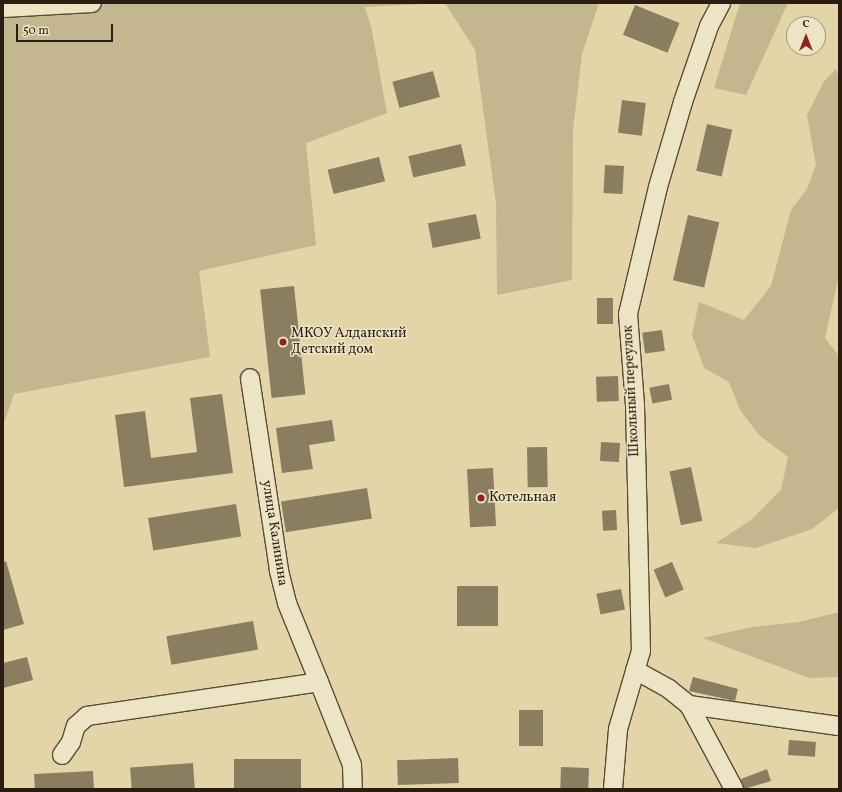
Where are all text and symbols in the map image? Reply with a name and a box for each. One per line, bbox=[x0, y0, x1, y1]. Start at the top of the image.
scale bar bbox=[18, 16, 115, 42]
north arrow bbox=[786, 16, 826, 56]
text: С bbox=[802, 17, 810, 32]
text: 50 m bbox=[23, 23, 49, 39]
street label: Школьный переулок bbox=[620, 325, 644, 457]
place label: МКОУ Алданский Детский дом bbox=[291, 326, 407, 358]
marker: МКОУ Алданский Детский дом bbox=[278, 337, 288, 347]
street label: улица Калинина bbox=[257, 479, 291, 587]
place label: Котельная bbox=[489, 490, 556, 506]
marker: Котельная bbox=[476, 493, 486, 503]

